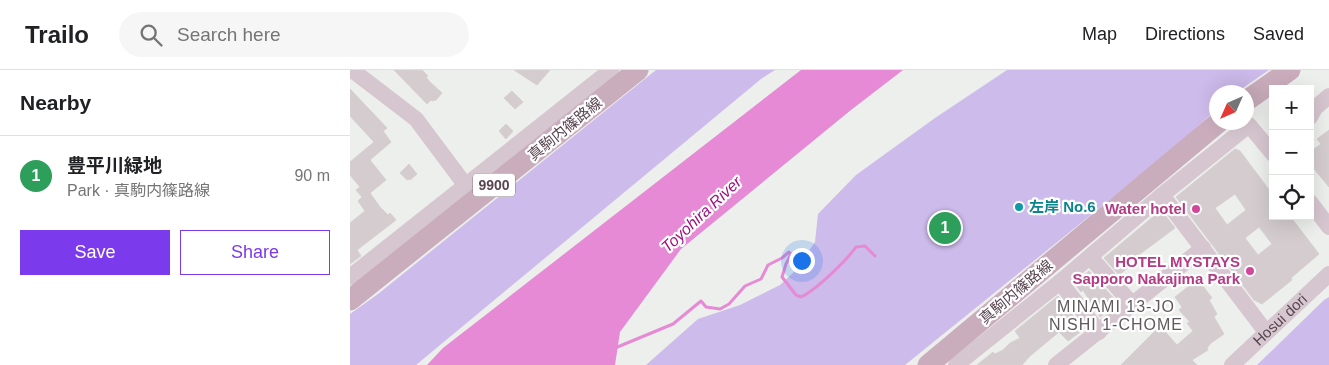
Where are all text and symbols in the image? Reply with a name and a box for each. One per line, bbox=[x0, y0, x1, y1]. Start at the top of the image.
search box bbox=[119, 12, 469, 57]
text: Trailo bbox=[25, 21, 89, 48]
icon: search bbox=[137, 21, 165, 49]
text: Search here bbox=[177, 24, 281, 45]
text: Map bbox=[1082, 24, 1117, 44]
text: Directions bbox=[1145, 24, 1225, 44]
text: Saved bbox=[1253, 24, 1304, 44]
north arrow bbox=[1209, 85, 1254, 130]
map controls bbox=[1269, 85, 1314, 220]
button: + bbox=[1269, 85, 1314, 130]
text: Nearby bbox=[20, 91, 91, 114]
street label: 真駒内篠路線 bbox=[524, 94, 605, 164]
button: − bbox=[1269, 130, 1314, 175]
text: 豊平川緑地 bbox=[67, 155, 162, 176]
text: 1 bbox=[32, 167, 40, 184]
text: 90 m bbox=[294, 167, 330, 184]
water label: Toyohira River bbox=[658, 173, 745, 256]
road number: 9900 bbox=[473, 174, 515, 196]
button: locate bbox=[1269, 175, 1314, 220]
text: Park · 真駒内篠路線 bbox=[67, 182, 210, 199]
place label: 左岸 No.6 bbox=[1029, 198, 1096, 215]
place label: Water hotel bbox=[1105, 200, 1186, 217]
marker: 左岸 No.6 bbox=[1013, 201, 1025, 213]
marker: Water hotel bbox=[1190, 203, 1202, 215]
pin: 1 bbox=[929, 209, 961, 247]
button: Save bbox=[20, 230, 170, 275]
button: Share bbox=[180, 230, 330, 275]
your location bbox=[789, 248, 815, 274]
place label: HOTEL MYSTAYS Sapporo Nakajima Park bbox=[1072, 253, 1241, 287]
street label: 真駒内篠路線 bbox=[976, 256, 1056, 327]
marker: HOTEL MYSTAYS Sapporo Nakajima Park bbox=[1244, 265, 1256, 277]
street label: Hosui dori bbox=[1249, 290, 1310, 349]
district label: MINAMI 13-JO NISHI 1-CHOME bbox=[1049, 298, 1183, 333]

